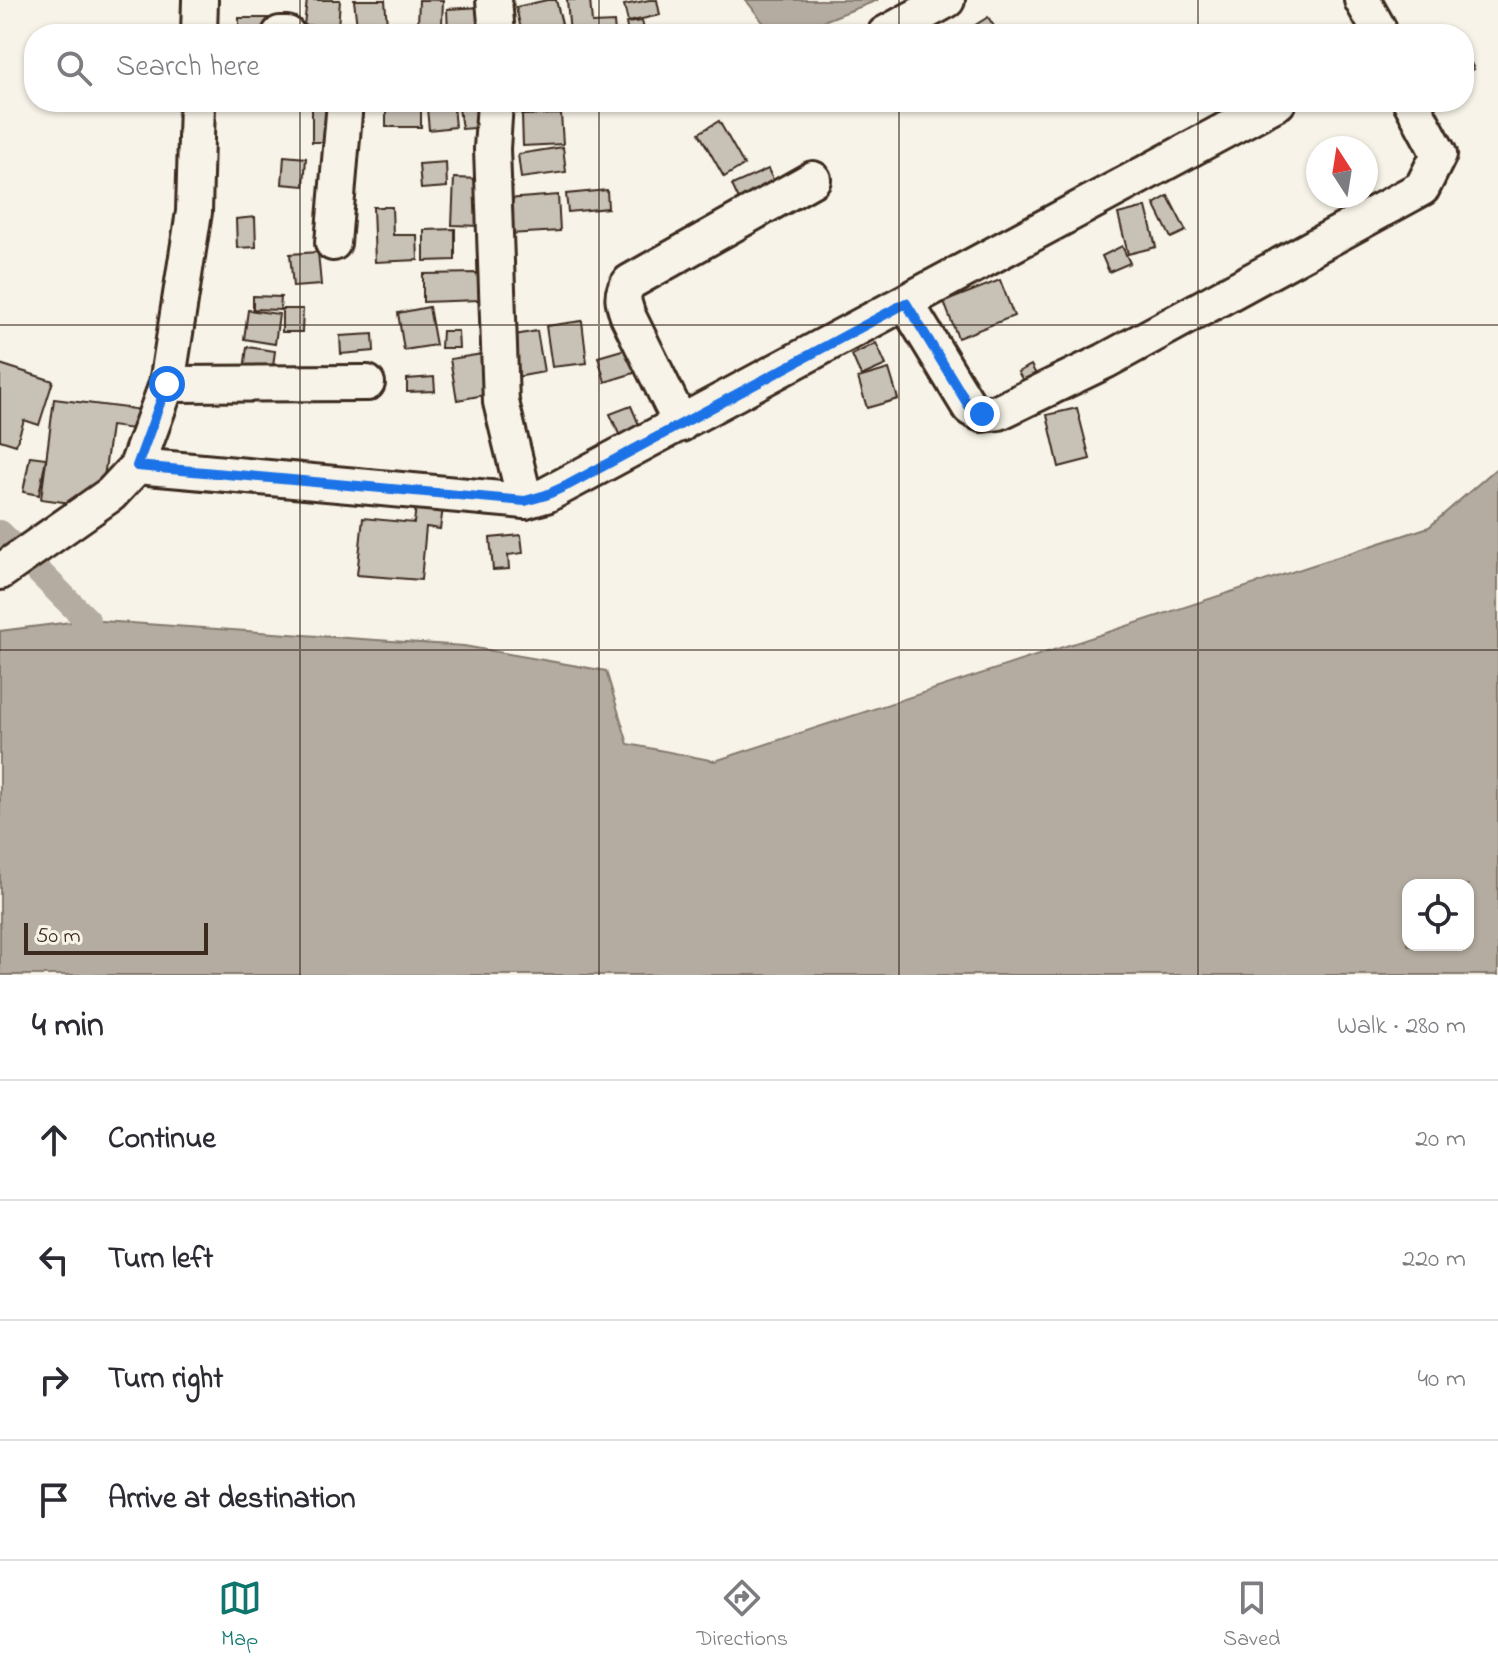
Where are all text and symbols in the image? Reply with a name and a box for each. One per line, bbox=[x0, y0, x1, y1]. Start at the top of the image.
search box bbox=[24, 24, 1474, 112]
icon: search bbox=[52, 46, 96, 90]
text: Search here bbox=[116, 46, 260, 90]
north arrow bbox=[1306, 136, 1378, 208]
route start bbox=[149, 366, 185, 402]
route end bbox=[964, 396, 1000, 432]
map controls bbox=[1402, 879, 1474, 951]
button: locate bbox=[1402, 879, 1474, 951]
scale bar bbox=[24, 919, 208, 955]
text: 50 m bbox=[36, 921, 81, 953]
text: 4 min bbox=[32, 1002, 104, 1052]
text: Walk · 280 m bbox=[1337, 1008, 1466, 1046]
icon: ahead bbox=[32, 1118, 76, 1162]
text: Continue bbox=[108, 1118, 216, 1162]
text: 20 m bbox=[1415, 1121, 1466, 1159]
icon: left bbox=[32, 1238, 76, 1282]
text: Turn left bbox=[108, 1238, 213, 1282]
text: 220 m bbox=[1402, 1241, 1466, 1279]
icon: right bbox=[32, 1358, 76, 1402]
text: Turn right bbox=[108, 1358, 223, 1402]
text: 40 m bbox=[1417, 1361, 1466, 1399]
icon: arrive bbox=[32, 1478, 76, 1522]
text: Arrive at destination bbox=[108, 1478, 356, 1522]
tab: Map bbox=[218, 1576, 262, 1656]
tab: Directions bbox=[697, 1576, 788, 1656]
tab: Saved bbox=[1223, 1576, 1280, 1656]

